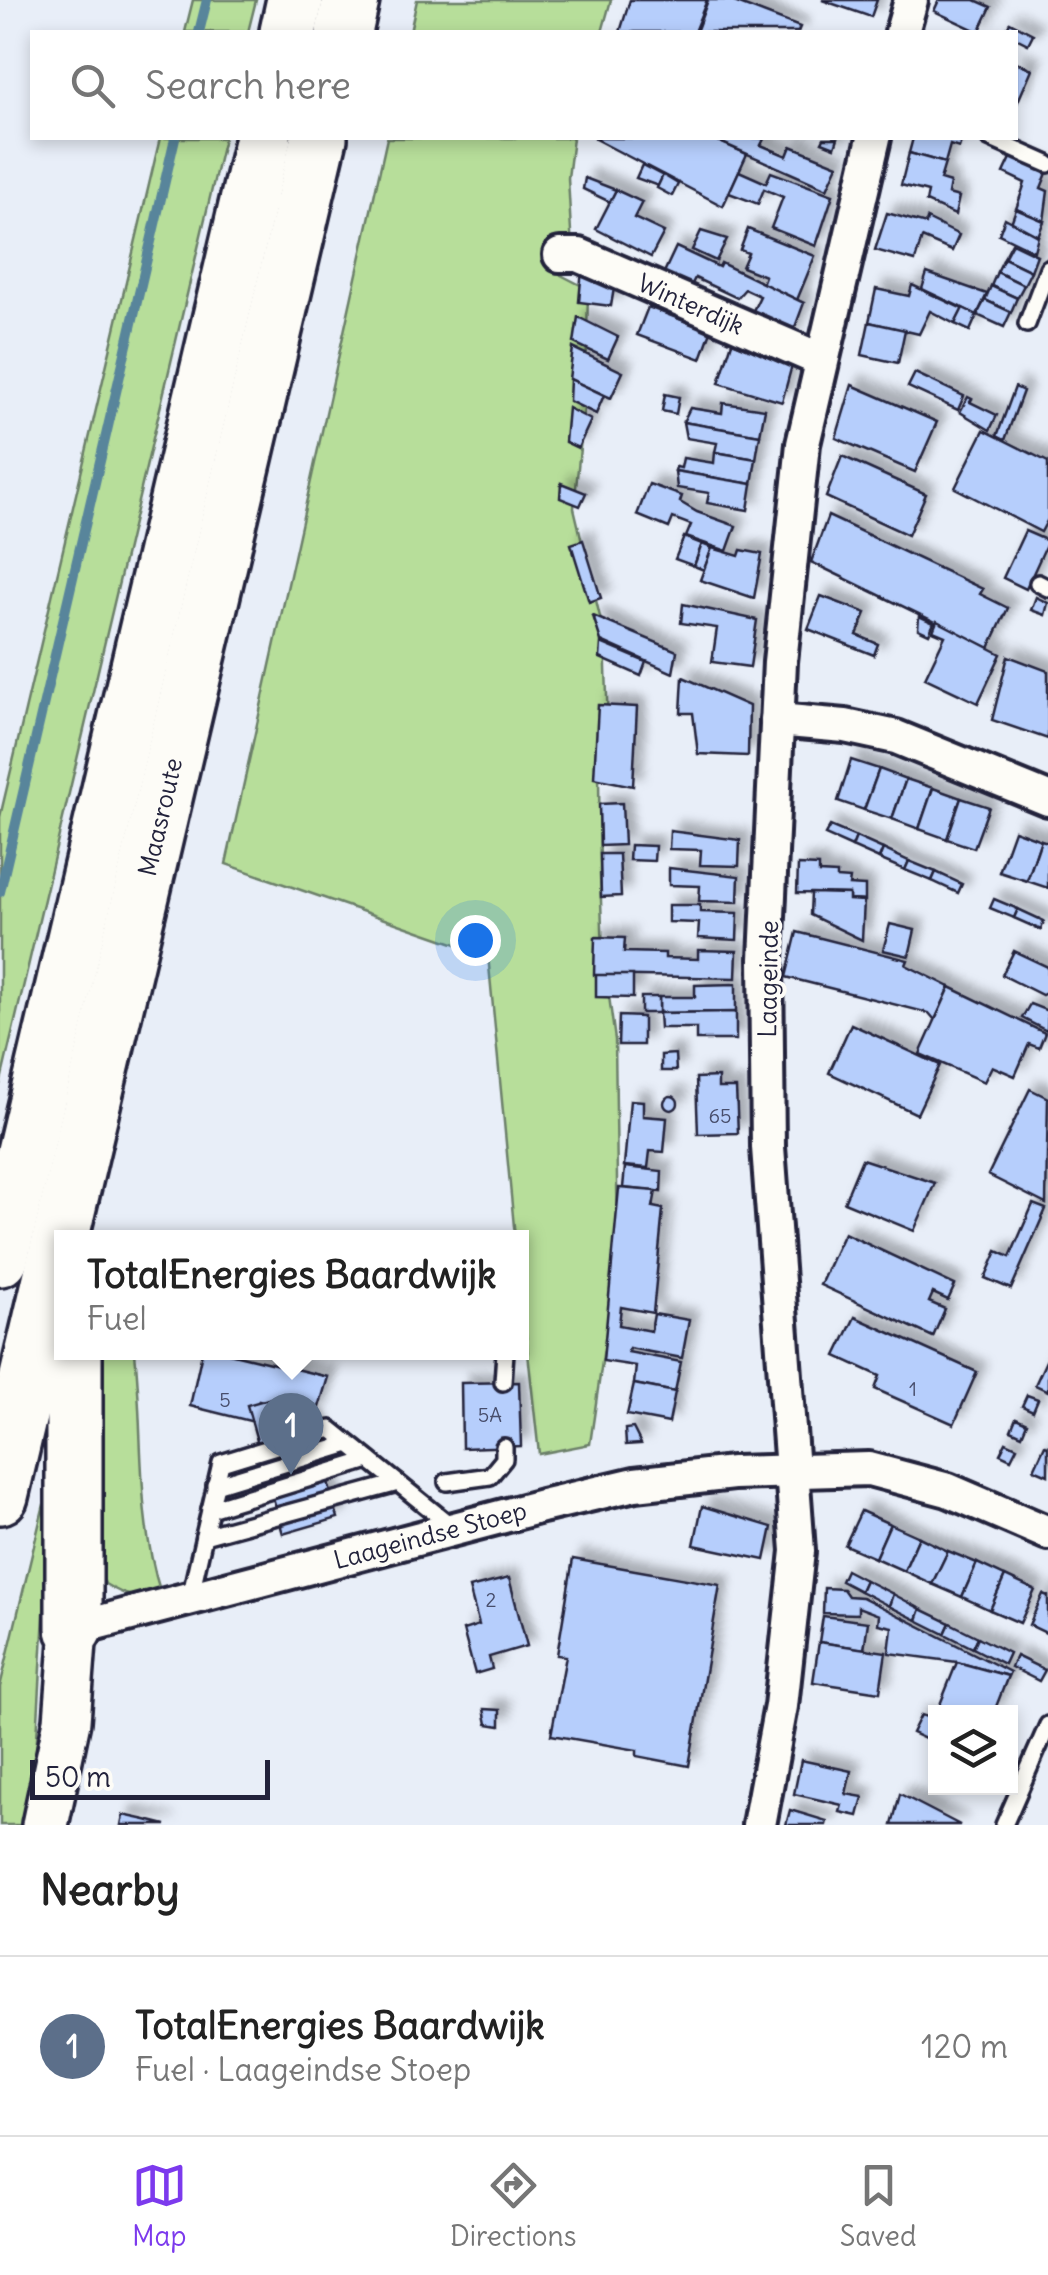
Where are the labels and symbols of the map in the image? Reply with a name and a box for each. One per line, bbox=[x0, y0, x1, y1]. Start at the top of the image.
street label: Winterdijk bbox=[633, 266, 749, 342]
street label: Maasroute bbox=[131, 755, 189, 879]
your location bbox=[450, 915, 501, 966]
street label: Laageinde bbox=[751, 920, 785, 1038]
house number: 65 bbox=[708, 1103, 732, 1128]
house number: 1 bbox=[909, 1376, 917, 1401]
house number: 5 bbox=[219, 1387, 231, 1412]
pin: 1 bbox=[258, 1392, 324, 1475]
house number: 5A bbox=[478, 1402, 502, 1427]
street label: Laageindse Stoep bbox=[330, 1494, 530, 1576]
house number: 2 bbox=[486, 1587, 497, 1612]
scale bar bbox=[30, 1755, 270, 1800]

